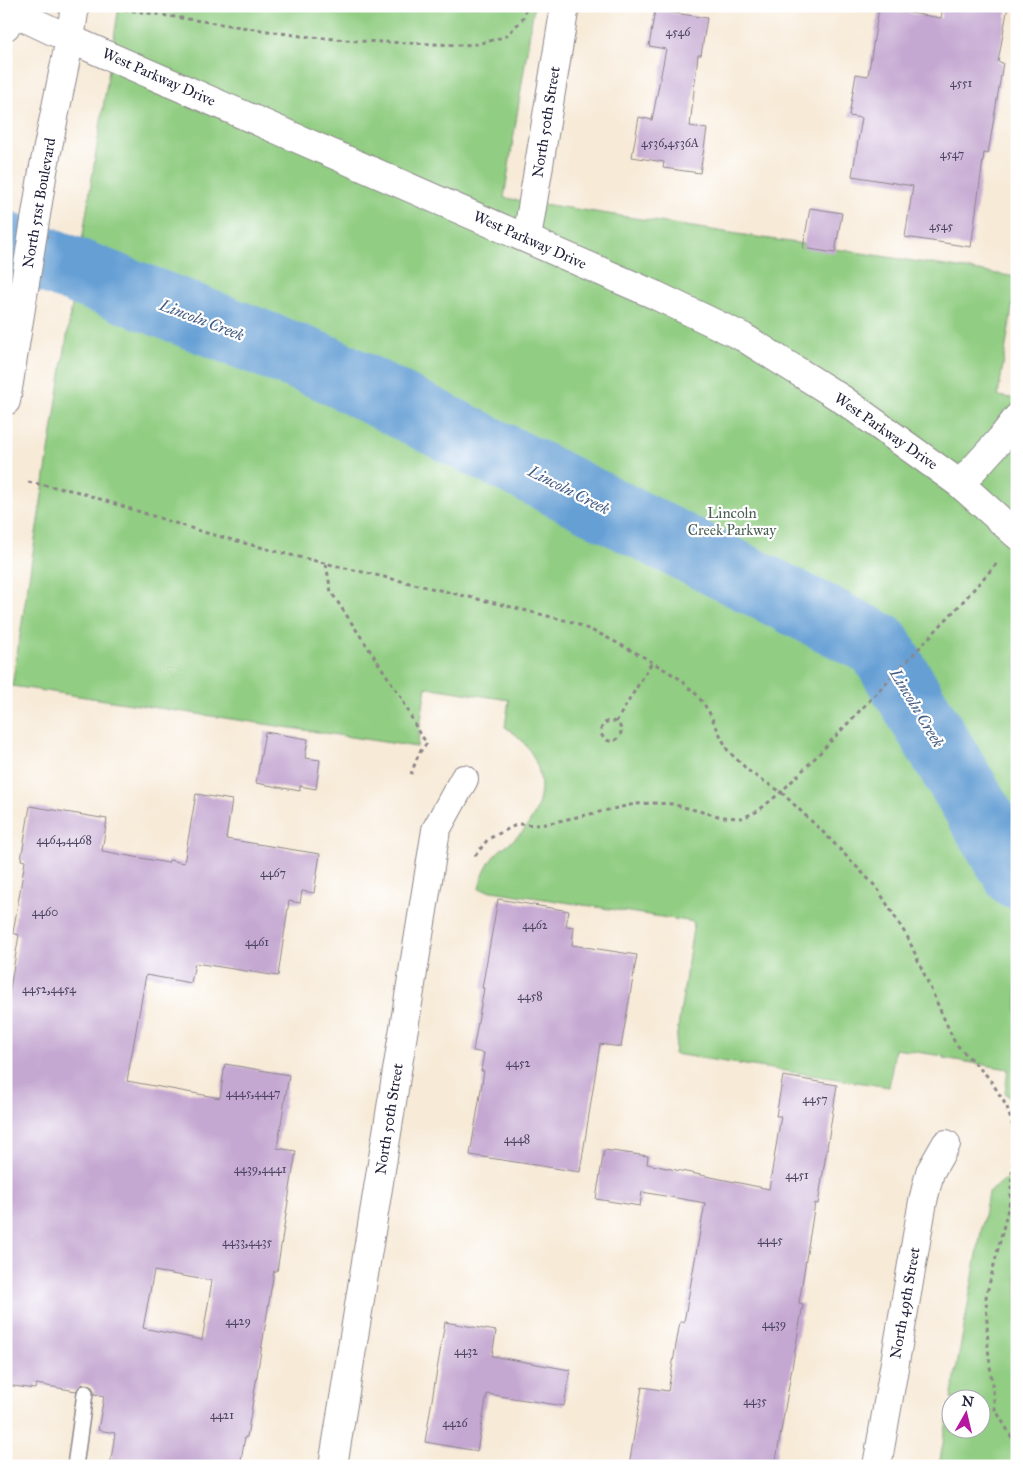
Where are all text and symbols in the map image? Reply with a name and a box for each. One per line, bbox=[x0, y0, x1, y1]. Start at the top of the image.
house number: 4546 bbox=[666, 25, 691, 39]
street label: West Parkway Drive bbox=[100, 44, 218, 110]
street label: North 50th Street bbox=[528, 64, 564, 179]
house number: 4551 bbox=[950, 76, 973, 90]
street label: North 51st Boulevard bbox=[19, 136, 59, 269]
house number: 4536,4536A bbox=[641, 136, 699, 150]
house number: 4547 bbox=[940, 147, 964, 161]
street label: West Parkway Drive bbox=[471, 207, 589, 273]
house number: 4545 bbox=[929, 219, 954, 233]
water label: Lincoln Creek bbox=[156, 295, 247, 345]
street label: West Parkway Drive bbox=[831, 389, 941, 473]
water label: Lincoln Creek bbox=[524, 461, 613, 519]
park label: Lincoln Creek Parkway bbox=[688, 504, 777, 539]
water label: Lincoln Creek bbox=[885, 664, 948, 751]
house number: 4464,4468 bbox=[36, 833, 92, 847]
house number: 4467 bbox=[260, 866, 286, 880]
house number: 4460 bbox=[32, 905, 58, 919]
house number: 4462 bbox=[522, 918, 548, 932]
house number: 4461 bbox=[245, 935, 269, 949]
house number: 4452,4454 bbox=[22, 982, 76, 996]
house number: 4458 bbox=[517, 989, 543, 1003]
house number: 4452 bbox=[506, 1056, 531, 1070]
street label: North 50th Street bbox=[371, 1061, 407, 1176]
house number: 4445,4447 bbox=[226, 1086, 280, 1100]
house number: 4457 bbox=[802, 1092, 828, 1106]
house number: 4448 bbox=[504, 1132, 530, 1146]
house number: 4439,4441 bbox=[234, 1162, 287, 1176]
house number: 4451 bbox=[785, 1168, 809, 1182]
house number: 4445 bbox=[757, 1233, 783, 1247]
house number: 4433,4435 bbox=[222, 1235, 272, 1249]
street label: North 49th Street bbox=[886, 1245, 924, 1360]
house number: 4429 bbox=[225, 1314, 251, 1328]
house number: 4439 bbox=[762, 1317, 786, 1331]
house number: 4432 bbox=[454, 1344, 478, 1358]
north arrow bbox=[940, 1390, 990, 1440]
text: N bbox=[961, 1392, 975, 1411]
house number: 4435 bbox=[743, 1394, 767, 1408]
house number: 4421 bbox=[210, 1408, 234, 1422]
house number: 4426 bbox=[442, 1416, 469, 1430]

